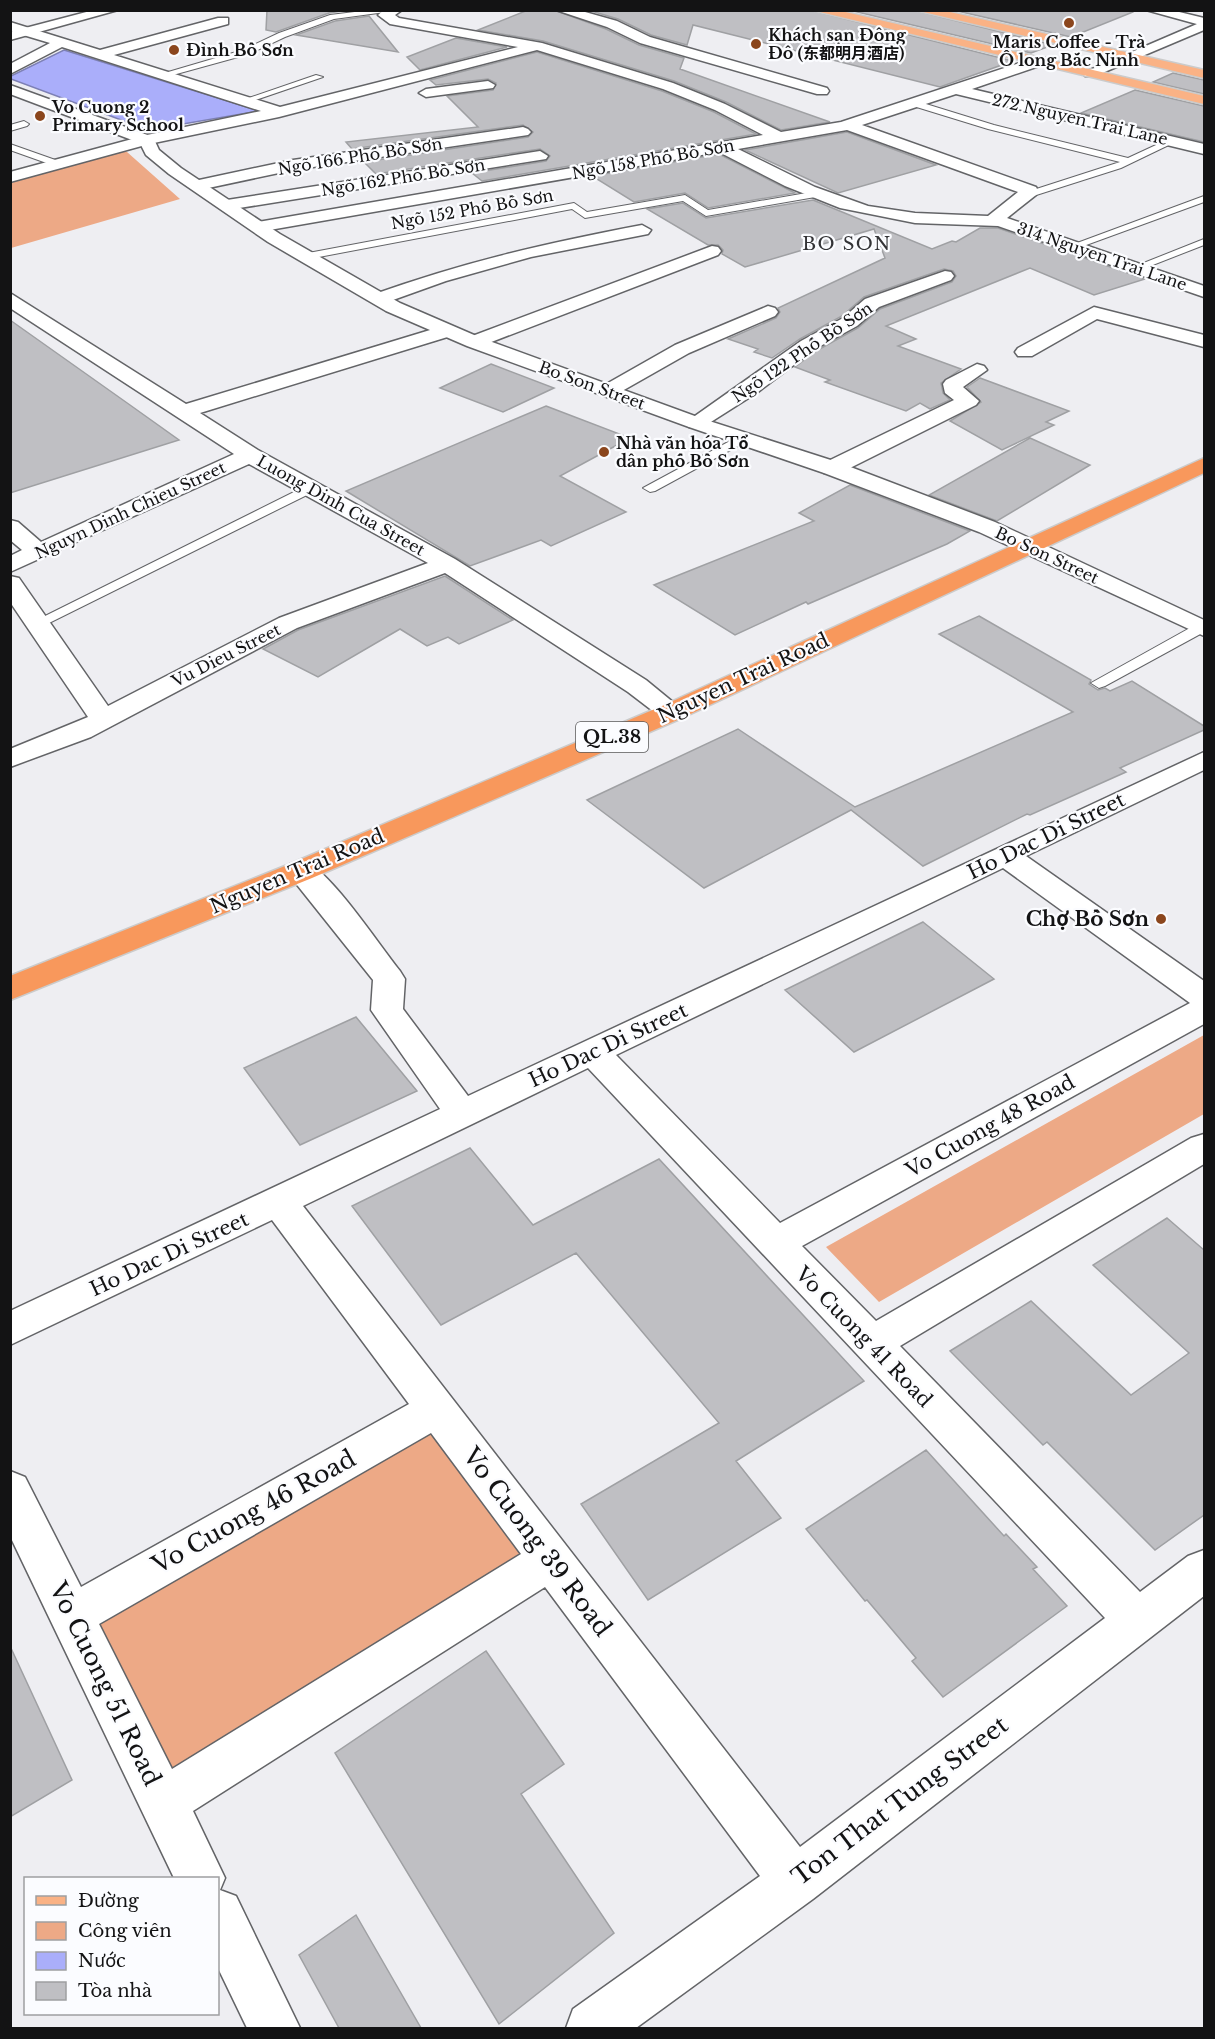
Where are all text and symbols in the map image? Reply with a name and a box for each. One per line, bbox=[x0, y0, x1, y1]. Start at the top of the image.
marker: Maris Coffee - Trà Ô long Bắc Ninh bbox=[1062, 16, 1076, 30]
place label: Khách sạn Đông Đô (东都明月酒店) bbox=[768, 25, 907, 63]
place label: Maris Coffee - Trà Ô long Bắc Ninh bbox=[993, 32, 1145, 70]
marker: Khách sạn Đông Đô (东都明月酒店) bbox=[749, 37, 763, 51]
place label: Đình Bồ Sơn bbox=[186, 40, 294, 60]
marker: Đình Bồ Sơn bbox=[167, 43, 181, 57]
street label: 272 Nguyen Trai Lane bbox=[990, 89, 1170, 149]
place label: Vo Cuong 2 Primary School bbox=[51, 97, 184, 135]
marker: Vo Cuong 2 Primary School bbox=[33, 109, 47, 123]
street label: Ngõ 166 Phố Bồ Sơn bbox=[276, 133, 444, 179]
street label: Ngõ 158 Phố Bồ Sơn bbox=[570, 135, 736, 183]
street label: Ngõ 162 Phố Bồ Sơn bbox=[320, 154, 486, 200]
street label: Ngõ 152 Phố Bồ Sơn bbox=[389, 185, 555, 233]
street label: 314 Nguyen Trai Lane bbox=[1014, 218, 1190, 294]
district label: BO SON bbox=[802, 233, 892, 255]
street label: Ngõ 122 Phố Bồ Sơn bbox=[728, 297, 876, 407]
street label: Bo Son Street bbox=[536, 356, 648, 414]
place label: Nhà văn hóa Tổ dân phố Bồ Sơn bbox=[616, 433, 750, 471]
marker: Nhà văn hóa Tổ dân phố Bồ Sơn bbox=[597, 445, 611, 459]
street label: Luong Dinh Cua Street bbox=[253, 450, 429, 560]
street label: Nguyn Dinh Chieu Street bbox=[31, 457, 229, 563]
street label: Bo Son Street bbox=[992, 522, 1102, 588]
street label: Vu Dieu Street bbox=[167, 619, 284, 691]
street label: Nguyen Trai Road bbox=[653, 628, 833, 728]
road number: QL.38 bbox=[576, 722, 648, 752]
street label: Ho Dac Di Street bbox=[963, 787, 1129, 885]
street label: Nguyen Trai Road bbox=[206, 824, 388, 918]
place label: Chợ Bồ Sơn bbox=[1026, 907, 1149, 931]
marker: Chợ Bồ Sơn bbox=[1154, 912, 1168, 926]
street label: Ho Dac Di Street bbox=[525, 998, 692, 1092]
street label: Vo Cuong 48 Road bbox=[900, 1070, 1079, 1183]
street label: Ho Dac Di Street bbox=[86, 1207, 253, 1301]
street label: Vo Cuong 41 Road bbox=[790, 1261, 937, 1412]
street label: Vo Cuong 39 Road bbox=[456, 1441, 618, 1642]
street label: Vo Cuong 46 Road bbox=[146, 1444, 361, 1580]
street label: Vo Cuong 51 Road bbox=[43, 1576, 167, 1790]
street label: Ton That Tung Street bbox=[786, 1710, 1013, 1891]
legend bbox=[24, 1877, 219, 2015]
text: Đường bbox=[78, 1890, 139, 1912]
text: Công viên bbox=[78, 1920, 172, 1942]
text: Nước bbox=[78, 1950, 126, 1972]
text: Tòa nhà bbox=[78, 1980, 152, 2002]

